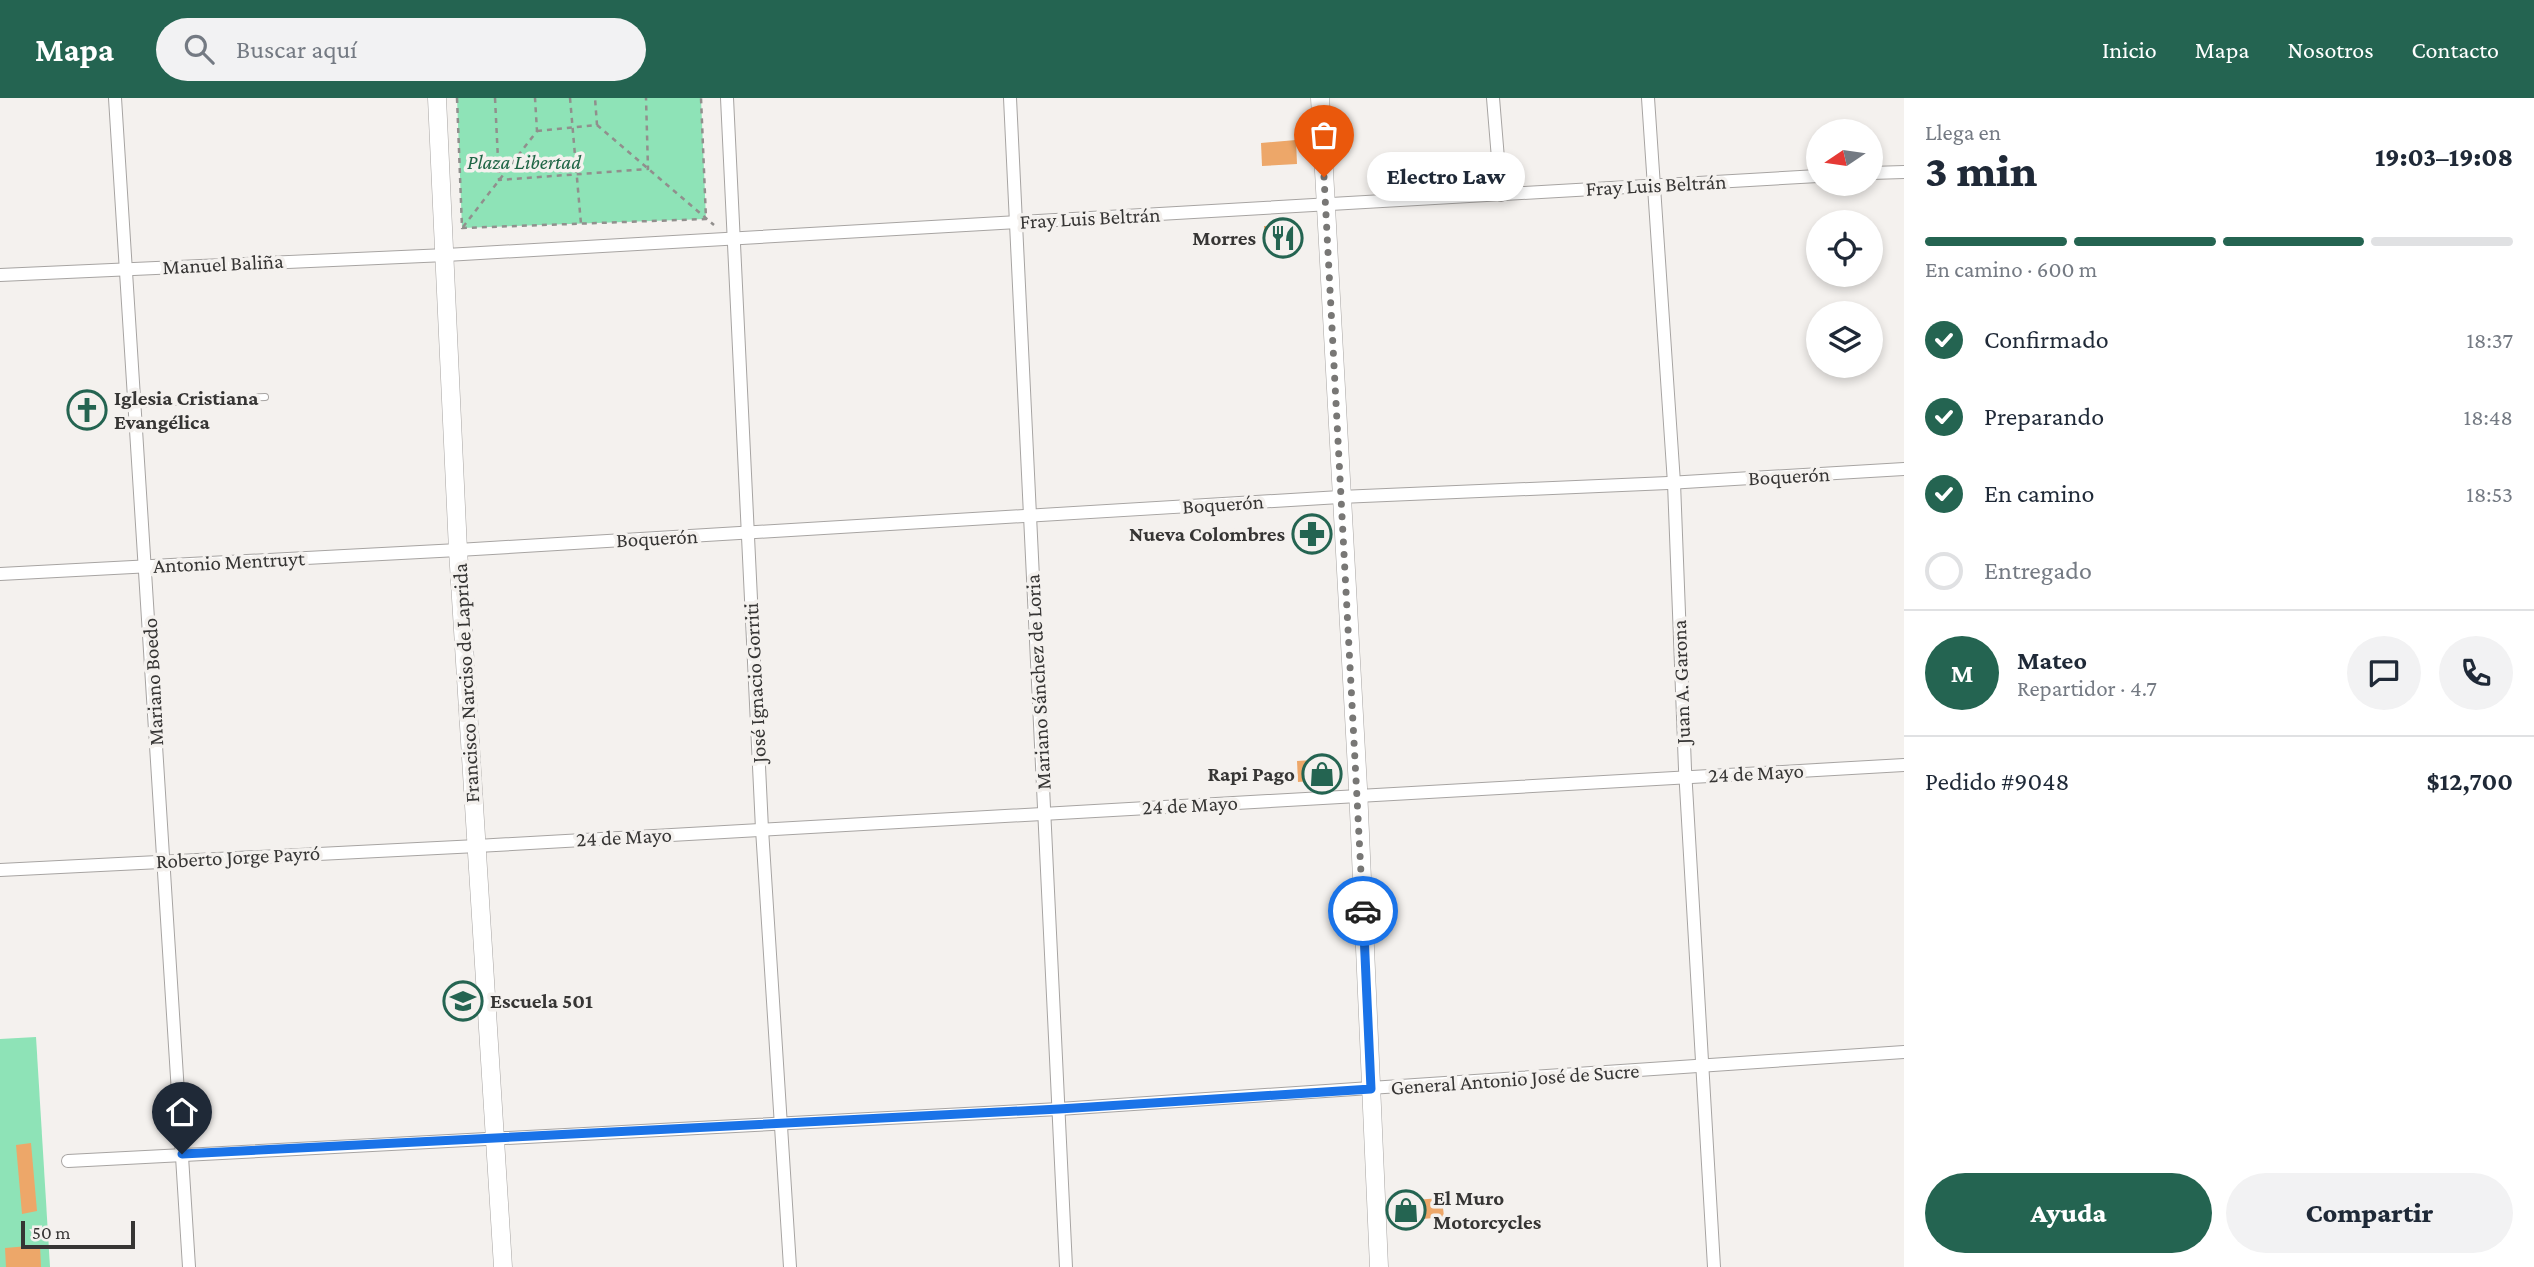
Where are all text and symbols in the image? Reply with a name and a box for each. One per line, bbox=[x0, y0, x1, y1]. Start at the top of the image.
search box bbox=[156, 18, 646, 81]
icon: search bbox=[180, 30, 218, 68]
text: Mapa bbox=[35, 31, 114, 68]
text: Buscar aquí bbox=[236, 35, 357, 64]
text: Inicio bbox=[2102, 36, 2157, 63]
text: Mapa bbox=[2195, 36, 2249, 63]
text: Nosotros bbox=[2287, 36, 2374, 63]
text: Contacto bbox=[2412, 36, 2499, 63]
pin bbox=[1294, 105, 1354, 177]
icon: bag bbox=[1305, 116, 1343, 154]
north arrow bbox=[1806, 119, 1883, 196]
map controls bbox=[1806, 119, 1883, 378]
text: Llega en bbox=[1925, 119, 2001, 145]
text: 19:03–19:08 bbox=[2375, 143, 2513, 172]
text: 3 min bbox=[1925, 145, 2037, 196]
park label: Plaza Libertad bbox=[467, 150, 582, 174]
callout: Electro Law bbox=[1366, 153, 1524, 202]
text: Electro Law bbox=[1387, 163, 1505, 189]
street label: Fray Luis Beltrán bbox=[1585, 169, 1727, 201]
street label: Fray Luis Beltrán bbox=[1019, 202, 1161, 234]
button: locate bbox=[1806, 210, 1883, 287]
restaurant icon: Morres bbox=[1262, 217, 1304, 259]
place label: Morres bbox=[1192, 226, 1256, 250]
street label: Manuel Baliña bbox=[162, 249, 285, 279]
text: En camino · 600 m bbox=[1925, 256, 2097, 282]
button: layers bbox=[1806, 301, 1883, 378]
icon: check bbox=[1925, 321, 1963, 359]
text: Confirmado bbox=[1984, 325, 2109, 354]
text: 18:37 bbox=[2466, 327, 2513, 353]
place label: Iglesia Cristiana Evangélica bbox=[114, 386, 259, 434]
church icon: Iglesia Cristiana Evangélica bbox=[66, 389, 108, 431]
icon: check bbox=[1925, 398, 1963, 436]
text: Preparando bbox=[1984, 402, 2104, 431]
text: 18:48 bbox=[2464, 404, 2513, 430]
street label: Boquerón bbox=[1748, 462, 1830, 490]
icon: check bbox=[1925, 475, 1963, 513]
text: En camino bbox=[1984, 479, 2094, 508]
text: 18:53 bbox=[2466, 481, 2513, 507]
street label: Boquerón bbox=[1181, 489, 1265, 519]
pharmacy icon: Nueva Colombres bbox=[1291, 513, 1333, 555]
place label: Nueva Colombres bbox=[1129, 522, 1285, 546]
street label: Boquerón bbox=[616, 524, 698, 552]
street label: Antonio Mentruyt bbox=[153, 546, 306, 578]
text: Entregado bbox=[1984, 556, 2092, 585]
street label: Francisco Narciso de Laprida bbox=[448, 562, 484, 804]
street label: Mariano Sánchez de Loria bbox=[1020, 573, 1056, 791]
street label: José Ignacio Gorriti bbox=[739, 602, 771, 766]
street label: Mariano Boedo bbox=[138, 617, 168, 747]
street label: Juan A. Garona bbox=[1667, 619, 1695, 747]
button: chat bbox=[2347, 636, 2421, 710]
button: phone bbox=[2439, 636, 2513, 710]
text: Mateo bbox=[2017, 646, 2087, 675]
text: M bbox=[1951, 659, 1973, 688]
text: Repartidor · 4.7 bbox=[2017, 675, 2157, 701]
shop icon: Rapi Pago bbox=[1301, 753, 1343, 795]
street label: 24 de Mayo bbox=[1708, 759, 1804, 787]
place label: Rapi Pago bbox=[1208, 762, 1295, 786]
text: Pedido #9048 bbox=[1925, 767, 2069, 796]
text: $12,700 bbox=[2427, 767, 2513, 796]
street label: 24 de Mayo bbox=[1142, 791, 1238, 819]
street label: 24 de Mayo bbox=[576, 823, 672, 851]
street label: Roberto Jorge Payró bbox=[155, 841, 321, 873]
courier bbox=[1328, 876, 1398, 946]
icon: car bbox=[1344, 892, 1382, 930]
school or university icon: Escuela 501 bbox=[442, 980, 484, 1022]
place label: Escuela 501 bbox=[490, 989, 593, 1013]
street label: General Antonio José de Sucre bbox=[1390, 1058, 1640, 1100]
pin bbox=[152, 1082, 212, 1154]
icon: home bbox=[163, 1093, 201, 1131]
button: Ayuda bbox=[1925, 1173, 2212, 1253]
button: Compartir bbox=[2226, 1173, 2513, 1253]
place label: El Muro Motorcycles bbox=[1433, 1186, 1542, 1234]
shop icon: El Muro Motorcycles bbox=[1385, 1189, 1427, 1231]
scale bar bbox=[21, 1218, 135, 1250]
text: 50 m bbox=[32, 1222, 71, 1243]

